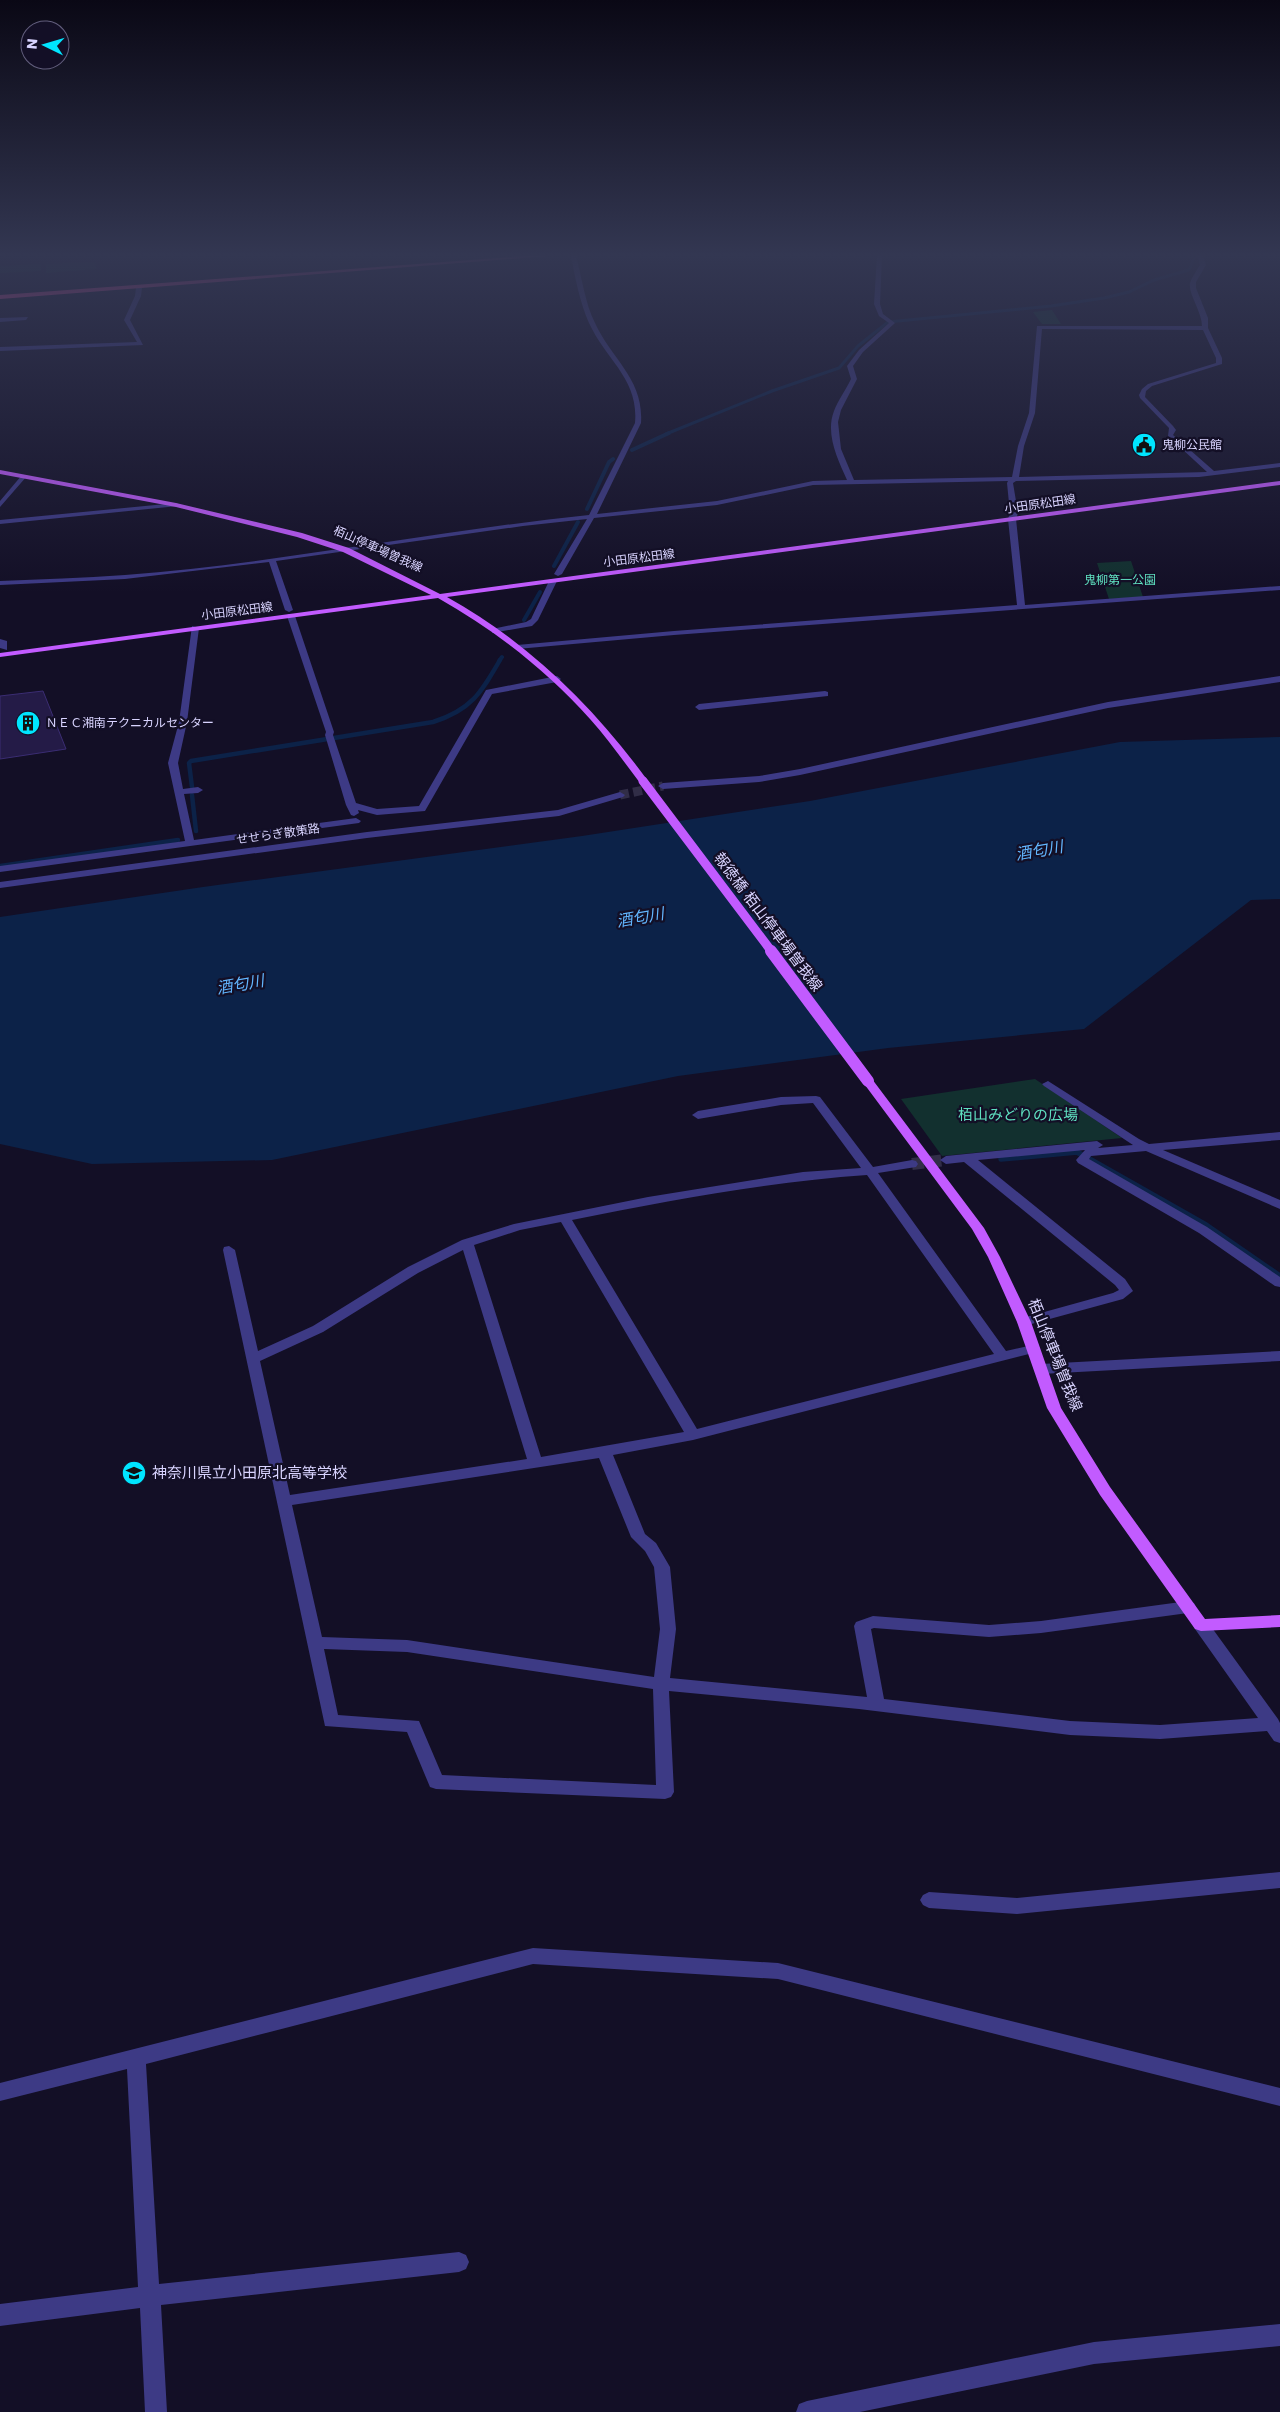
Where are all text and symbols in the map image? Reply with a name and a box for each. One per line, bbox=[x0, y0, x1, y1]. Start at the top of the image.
north arrow bbox=[20, 20, 70, 70]
text: N bbox=[22, 38, 42, 50]
public building icon: 鬼柳公民館 bbox=[1131, 432, 1157, 458]
place label: 鬼柳公民館 bbox=[1162, 436, 1222, 453]
street label: 小田原松田線 bbox=[1003, 490, 1077, 517]
street label: 栢山停車場曽我線 bbox=[331, 521, 426, 576]
street label: 小田原松田線 bbox=[602, 545, 676, 570]
park label: 鬼柳第一公園 bbox=[1084, 571, 1156, 588]
street label: 小田原松田線 bbox=[200, 598, 274, 623]
building icon: ＮＥＣ湘南テクニカルセンター bbox=[15, 710, 41, 736]
place label: ＮＥＣ湘南テクニカルセンター bbox=[46, 714, 214, 731]
street label: せせらぎ散策路 bbox=[235, 819, 321, 848]
water label: 酒匂川 bbox=[1013, 835, 1067, 866]
street label: 報徳橋 栢山停車場曽我線 bbox=[709, 848, 828, 996]
water label: 酒匂川 bbox=[614, 902, 668, 933]
water label: 酒匂川 bbox=[214, 969, 268, 1000]
park label: 栢山みどりの広場 bbox=[958, 1104, 1078, 1125]
street label: 栢山停車場曽我線 bbox=[1023, 1295, 1088, 1414]
school or university icon: 神奈川県立小田原北高等学校 bbox=[121, 1460, 147, 1486]
place label: 神奈川県立小田原北高等学校 bbox=[152, 1462, 347, 1483]

